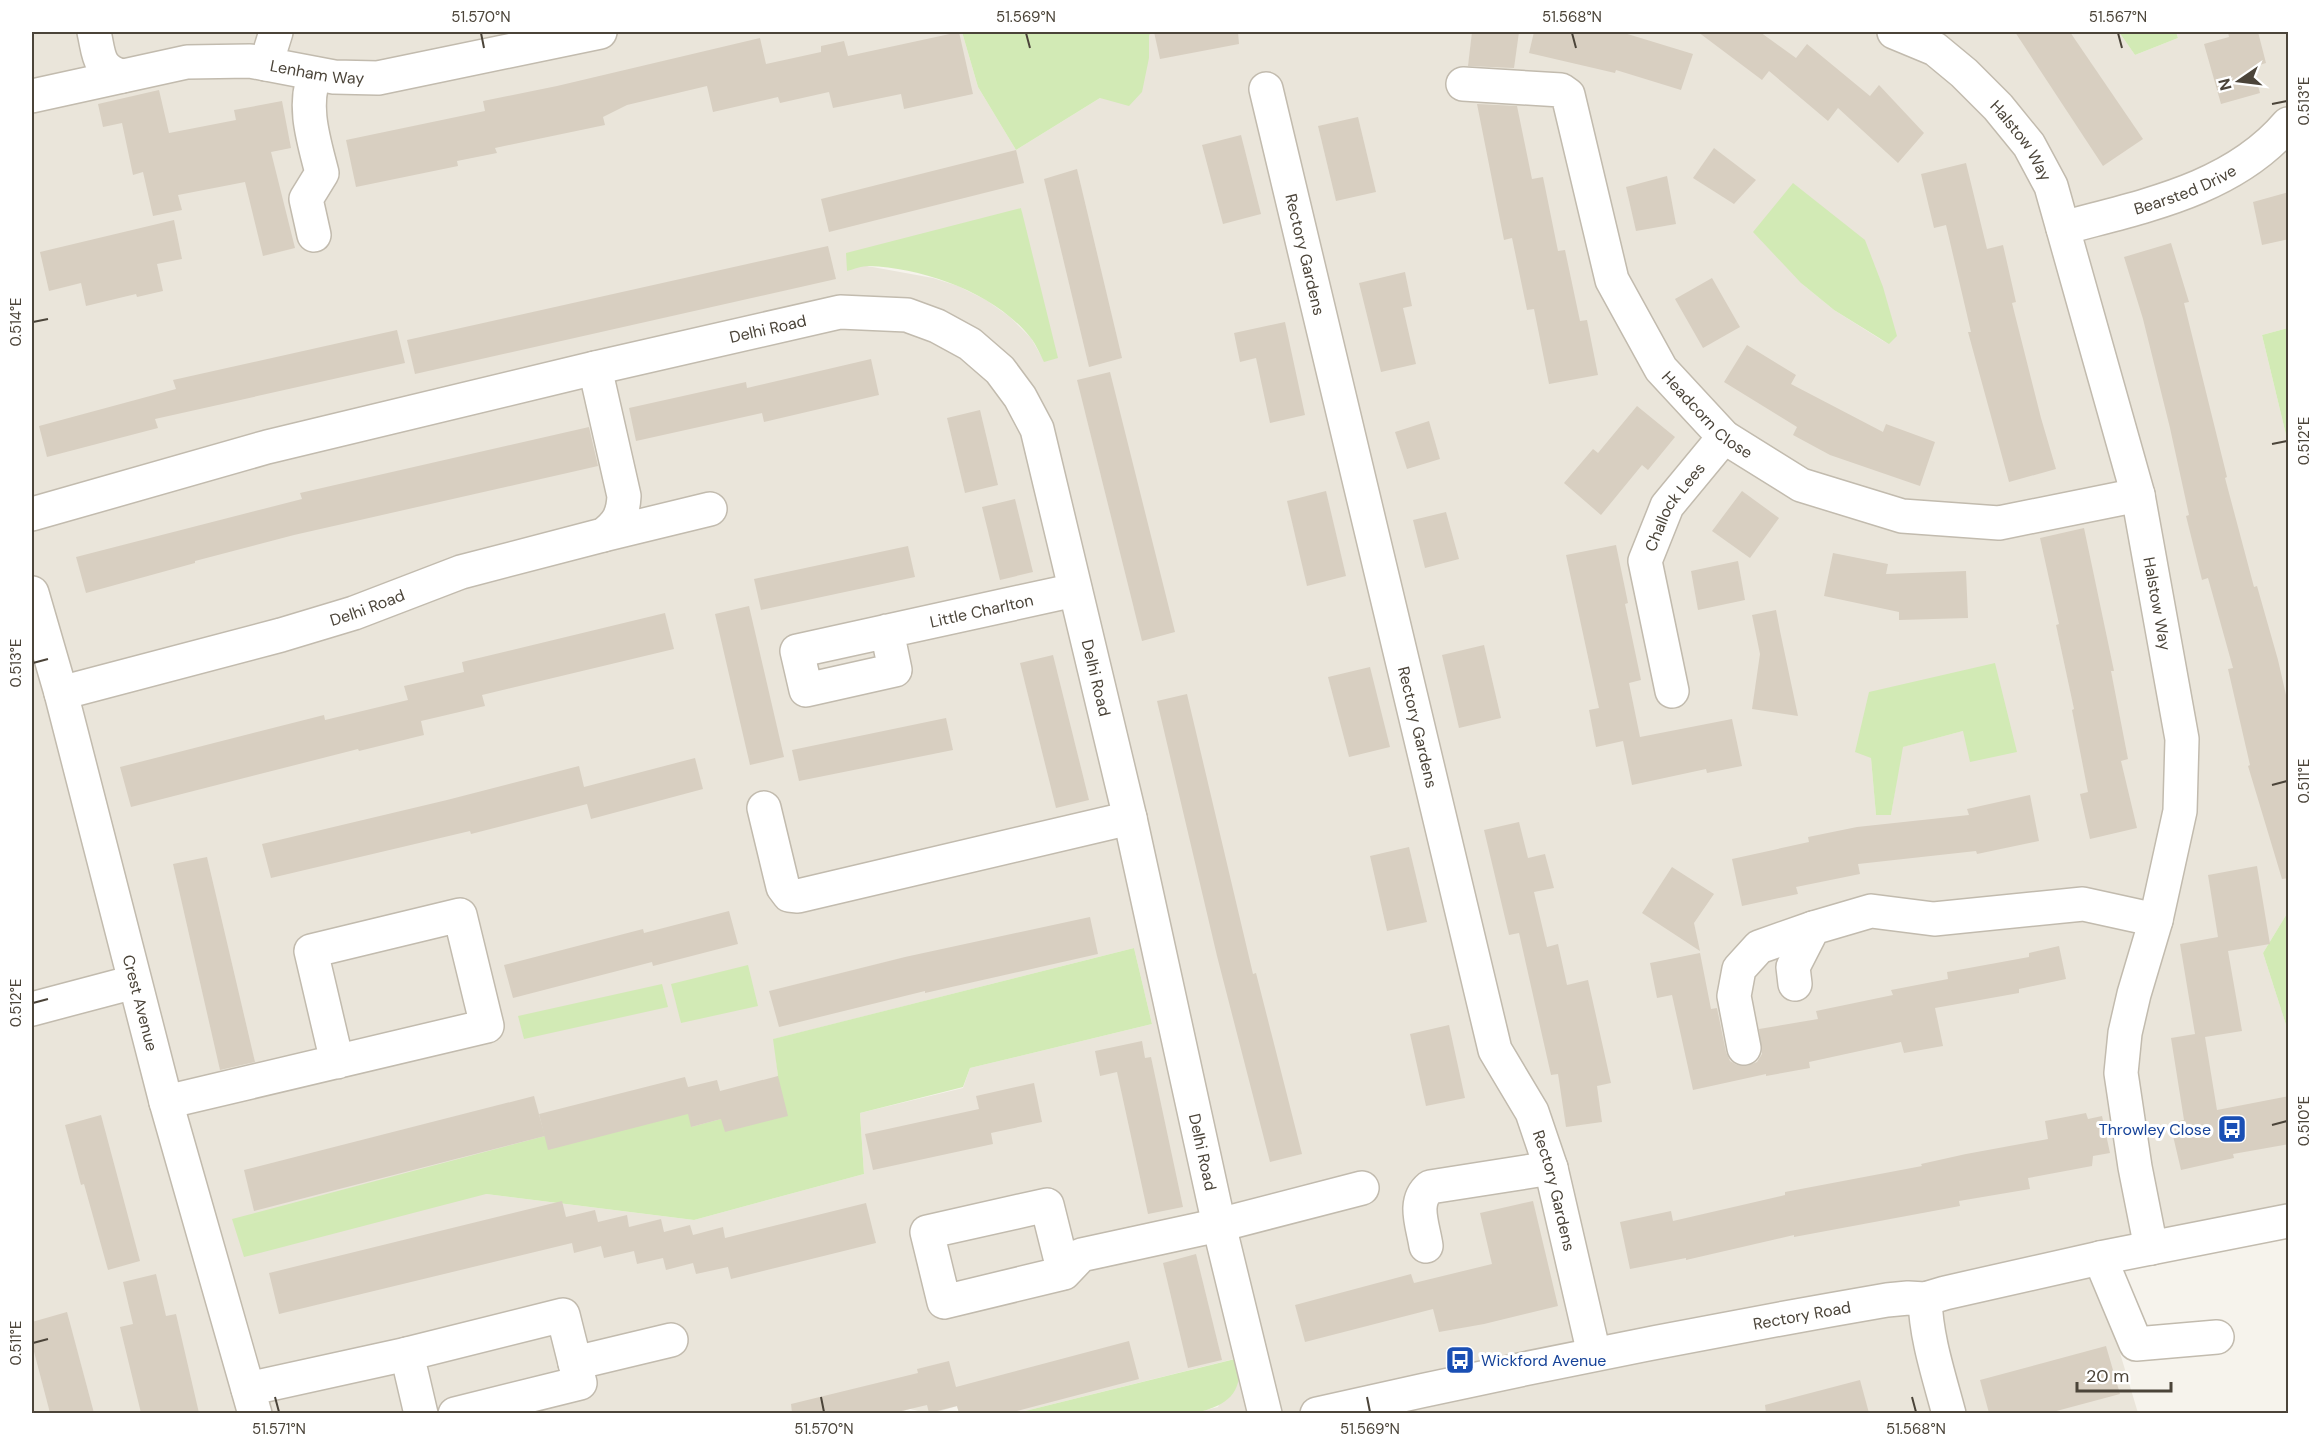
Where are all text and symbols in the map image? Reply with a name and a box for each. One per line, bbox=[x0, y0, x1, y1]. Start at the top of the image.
text: 51.570°N bbox=[451, 7, 511, 27]
text: 51.569°N bbox=[996, 7, 1056, 27]
text: 51.568°N bbox=[1542, 7, 1602, 27]
text: 51.567°N bbox=[2089, 7, 2147, 27]
north arrow bbox=[2209, 51, 2269, 111]
street label: Lenham Way bbox=[268, 55, 365, 89]
text: N bbox=[2213, 76, 2237, 93]
text: 0.513°E bbox=[2294, 77, 2314, 125]
street label: Halstow Way bbox=[1986, 95, 2056, 185]
street label: Bearsted Drive bbox=[2131, 160, 2240, 219]
street label: Rectory Gardens bbox=[1280, 191, 1330, 318]
text: 0.514°E bbox=[6, 297, 26, 347]
street label: Delhi Road bbox=[727, 310, 808, 348]
street label: Headcorn Close bbox=[1657, 367, 1756, 463]
text: 0.512°E bbox=[2294, 417, 2314, 465]
street label: Challock Lees bbox=[1640, 458, 1710, 555]
street label: Halstow Way bbox=[2138, 555, 2176, 652]
street label: Delhi Road bbox=[327, 585, 408, 631]
street label: Little Charlton bbox=[928, 589, 1035, 633]
street label: Delhi Road bbox=[1077, 637, 1115, 718]
text: 0.513°E bbox=[6, 639, 26, 687]
street label: Rectory Gardens bbox=[1393, 664, 1442, 790]
text: 0.511°E bbox=[2294, 759, 2314, 803]
street label: Crest Avenue bbox=[118, 952, 163, 1053]
text: 0.512°E bbox=[6, 979, 26, 1027]
text: 0.510°E bbox=[2294, 1096, 2314, 1146]
street label: Delhi Road bbox=[1184, 1112, 1221, 1193]
bus stop icon: Throwley Close bbox=[2216, 1113, 2248, 1145]
place label: Throwley Close bbox=[2099, 1119, 2211, 1140]
street label: Rectory Gardens bbox=[1528, 1127, 1580, 1253]
street label: Rectory Road bbox=[1751, 1296, 1853, 1335]
text: 0.511°E bbox=[6, 1321, 26, 1365]
bus stop icon: Wickford Avenue bbox=[1444, 1344, 1476, 1376]
place label: Wickford Avenue bbox=[1481, 1350, 1606, 1371]
scale bar bbox=[2077, 1355, 2172, 1393]
text: 20 m bbox=[2086, 1364, 2129, 1388]
text: 51.571°N bbox=[252, 1419, 306, 1439]
text: 51.570°N bbox=[794, 1419, 854, 1439]
text: 51.569°N bbox=[1340, 1419, 1400, 1439]
text: 51.568°N bbox=[1886, 1419, 1946, 1439]

